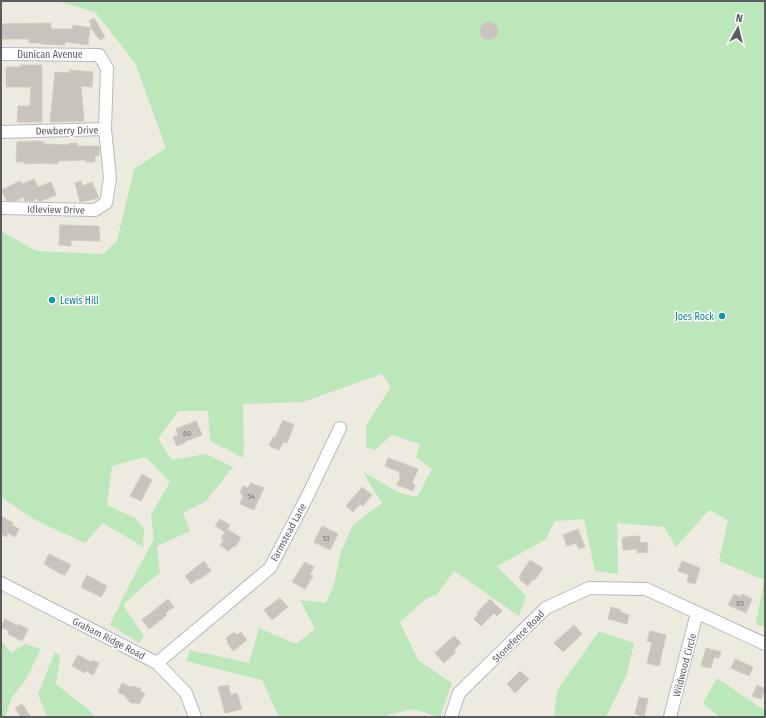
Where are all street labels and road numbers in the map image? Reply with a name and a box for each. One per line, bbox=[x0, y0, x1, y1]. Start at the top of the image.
street label: Dunican Avenue bbox=[17, 49, 83, 61]
street label: Dewberry Drive bbox=[36, 124, 98, 138]
street label: Idleview Drive bbox=[27, 203, 85, 217]
street label: Farmstead Lane bbox=[269, 501, 309, 564]
street label: Stonefence Road bbox=[490, 608, 547, 665]
street label: Graham Ridge Road bbox=[70, 615, 147, 662]
street label: Wildwood Circle bbox=[671, 632, 699, 698]

